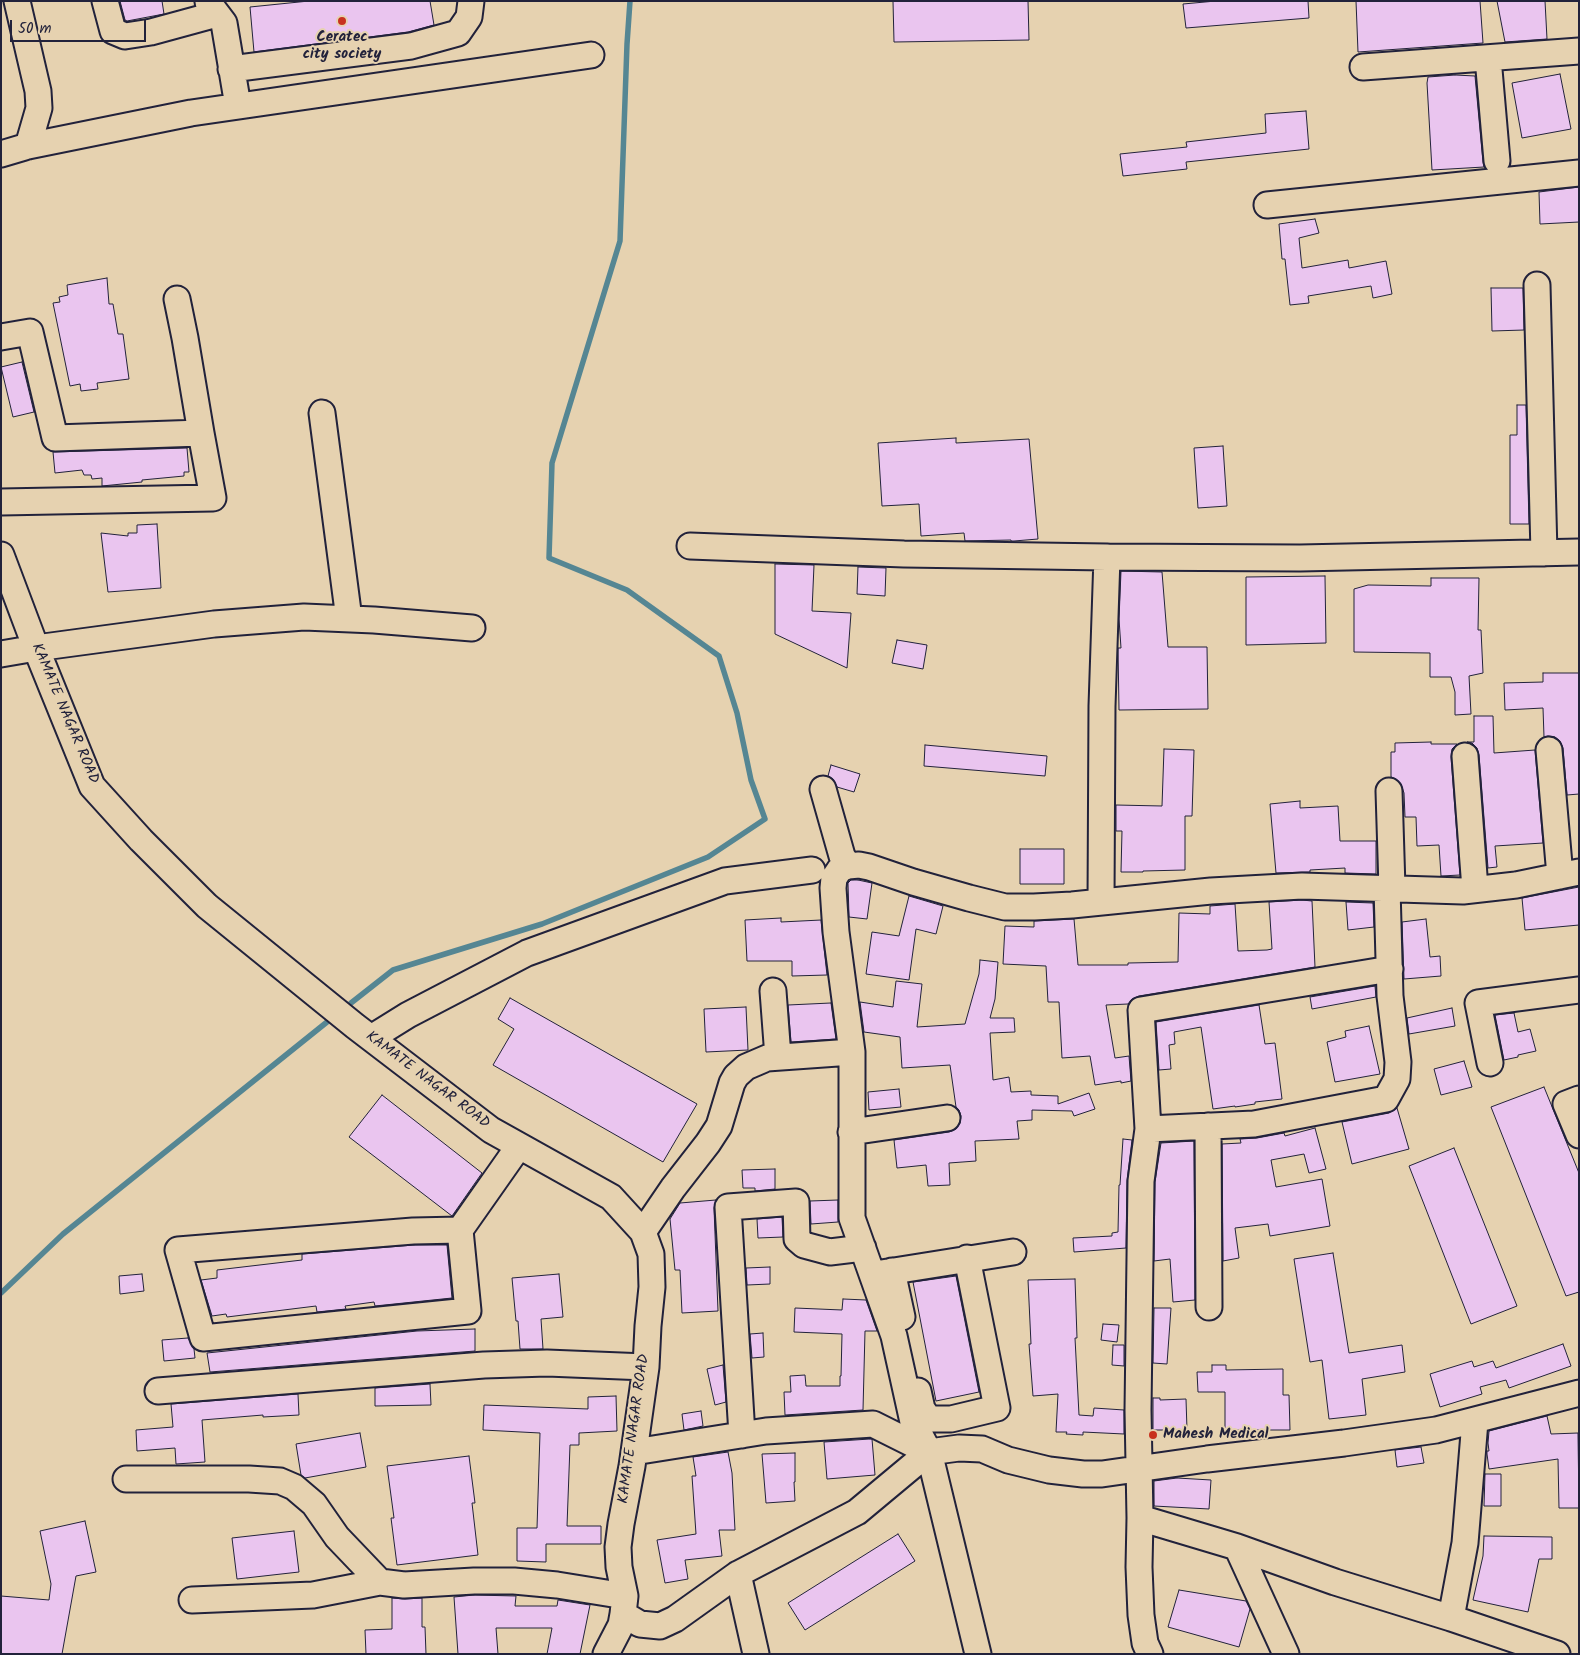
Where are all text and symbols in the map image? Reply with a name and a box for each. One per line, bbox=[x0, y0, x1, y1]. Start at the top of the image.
scale bar bbox=[12, 10, 149, 42]
marker: Ceratec city society bbox=[336, 15, 348, 27]
text: 50 m bbox=[18, 17, 52, 41]
place label: Ceratec city society bbox=[303, 29, 381, 64]
street label: KAMATE NAGAR ROAD bbox=[26, 641, 102, 787]
street label: KAMATE NAGAR ROAD bbox=[361, 1028, 493, 1134]
street label: KAMATE NAGAR ROAD bbox=[616, 1353, 654, 1505]
place label: Mahesh Medical bbox=[1163, 1426, 1269, 1444]
marker: Mahesh Medical bbox=[1147, 1429, 1159, 1441]

